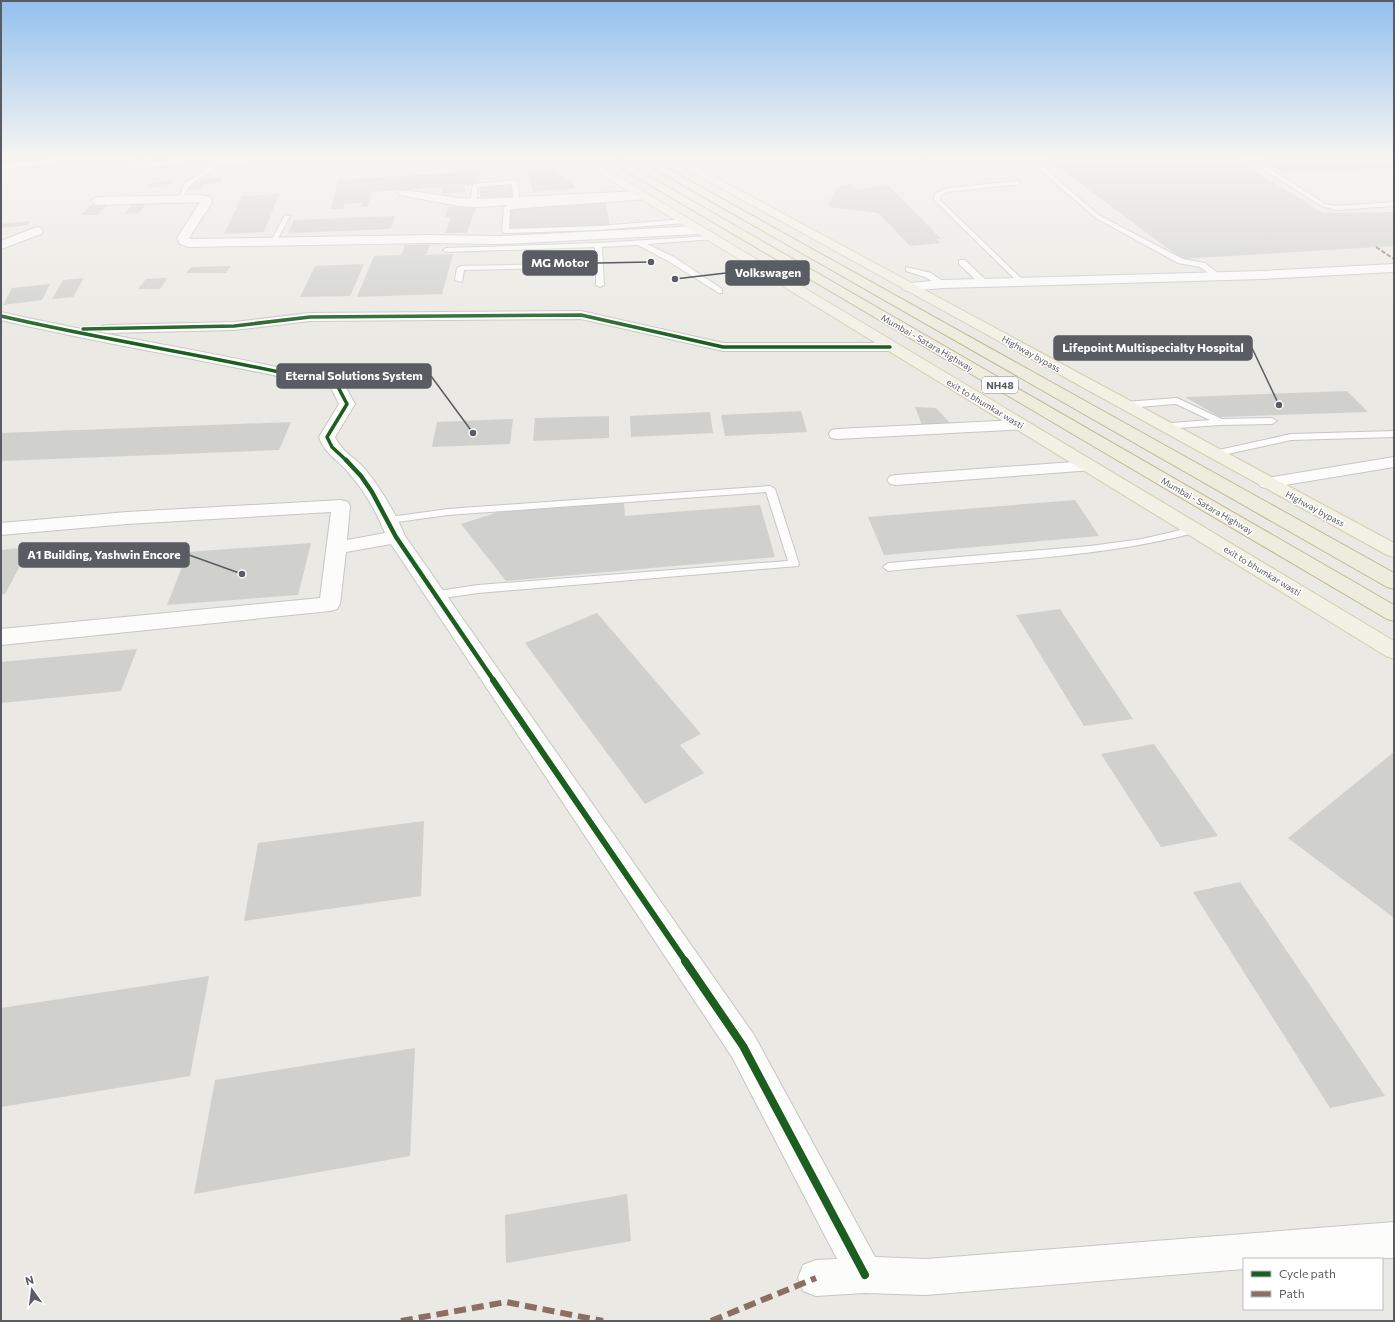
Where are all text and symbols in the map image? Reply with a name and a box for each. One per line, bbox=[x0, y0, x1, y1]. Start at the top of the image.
callout: MG Motor bbox=[523, 251, 597, 275]
text: MG Motor bbox=[531, 255, 589, 269]
callout: Volkswagen bbox=[726, 261, 809, 285]
text: Volkswagen bbox=[735, 265, 801, 279]
street label: Mumbai - Satara Highway bbox=[879, 312, 976, 374]
street label: Highway bypass bbox=[1000, 333, 1062, 374]
callout: Lifepoint Multispecialty Hospital bbox=[1054, 336, 1252, 360]
text: Lifepoint Multispecialty Hospital bbox=[1062, 340, 1244, 354]
callout: Eternal Solutions System bbox=[277, 364, 431, 388]
text: Eternal Solutions System bbox=[285, 368, 423, 382]
street label: exit to bhumkar wasti bbox=[945, 376, 1026, 431]
road number: NH48 bbox=[982, 377, 1018, 393]
street label: Mumbai - Satara Highway bbox=[1159, 475, 1256, 537]
street label: Highway bypass bbox=[1284, 488, 1347, 529]
callout: A1 Building, Yashwin Encore bbox=[19, 543, 189, 567]
street label: exit to bhumkar wasti bbox=[1222, 543, 1303, 598]
text: A1 Building, Yashwin Encore bbox=[27, 547, 181, 561]
legend bbox=[1243, 1258, 1383, 1310]
text: Cycle path bbox=[1279, 1266, 1336, 1280]
north arrow bbox=[12, 1270, 52, 1310]
text: N bbox=[24, 1273, 35, 1287]
text: Path bbox=[1279, 1286, 1305, 1300]

